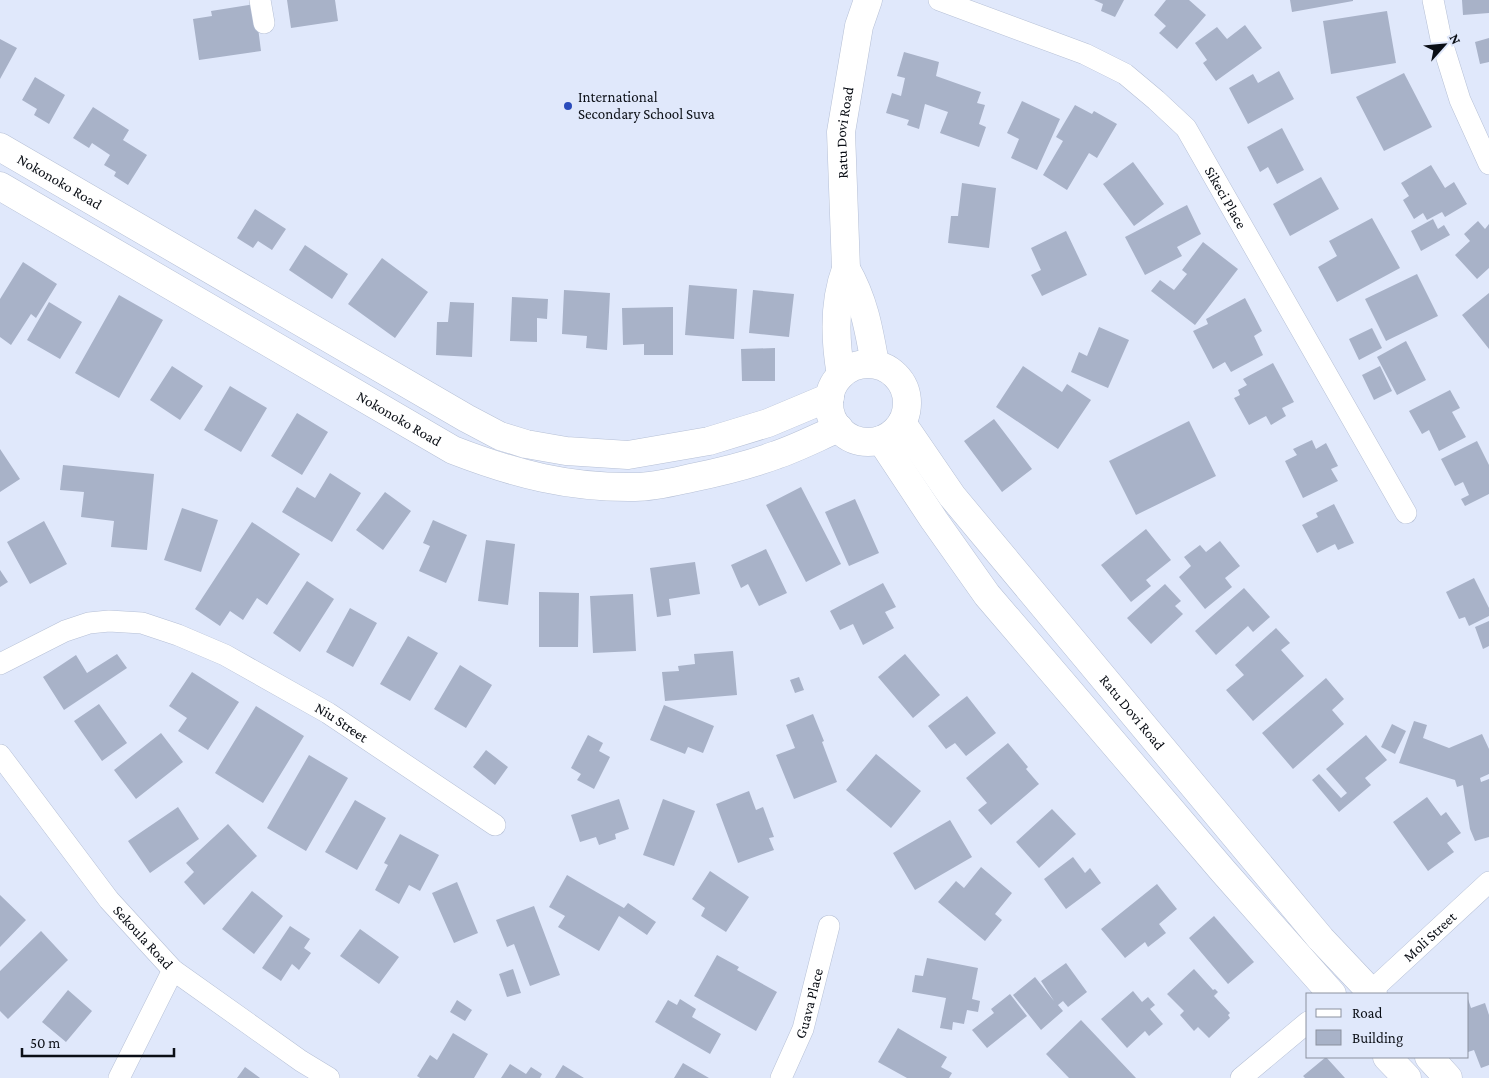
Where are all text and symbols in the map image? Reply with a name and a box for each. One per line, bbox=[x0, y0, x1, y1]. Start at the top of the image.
north arrow bbox=[1419, 20, 1469, 70]
text: N bbox=[1446, 31, 1465, 47]
street label: Ratu Dovi Road bbox=[833, 85, 857, 179]
place label: International Secondary School Suva bbox=[578, 89, 715, 123]
marker: International Secondary School Suva bbox=[562, 100, 574, 112]
street label: Nokonoko Road bbox=[15, 151, 105, 213]
street label: Sikeci Place bbox=[1202, 164, 1250, 232]
street label: Nokonoko Road bbox=[354, 388, 444, 450]
street label: Ratu Dovi Road bbox=[1096, 672, 1168, 753]
street label: Niu Street bbox=[312, 699, 372, 746]
street label: Sekoula Road bbox=[110, 902, 176, 972]
street label: Moli Street bbox=[1400, 908, 1460, 965]
street label: Guava Place bbox=[792, 966, 826, 1041]
legend bbox=[1306, 993, 1469, 1058]
text: Road bbox=[1352, 1005, 1383, 1021]
scale bar bbox=[22, 1026, 175, 1058]
text: Building bbox=[1352, 1030, 1403, 1047]
text: 50 m bbox=[30, 1035, 60, 1051]

